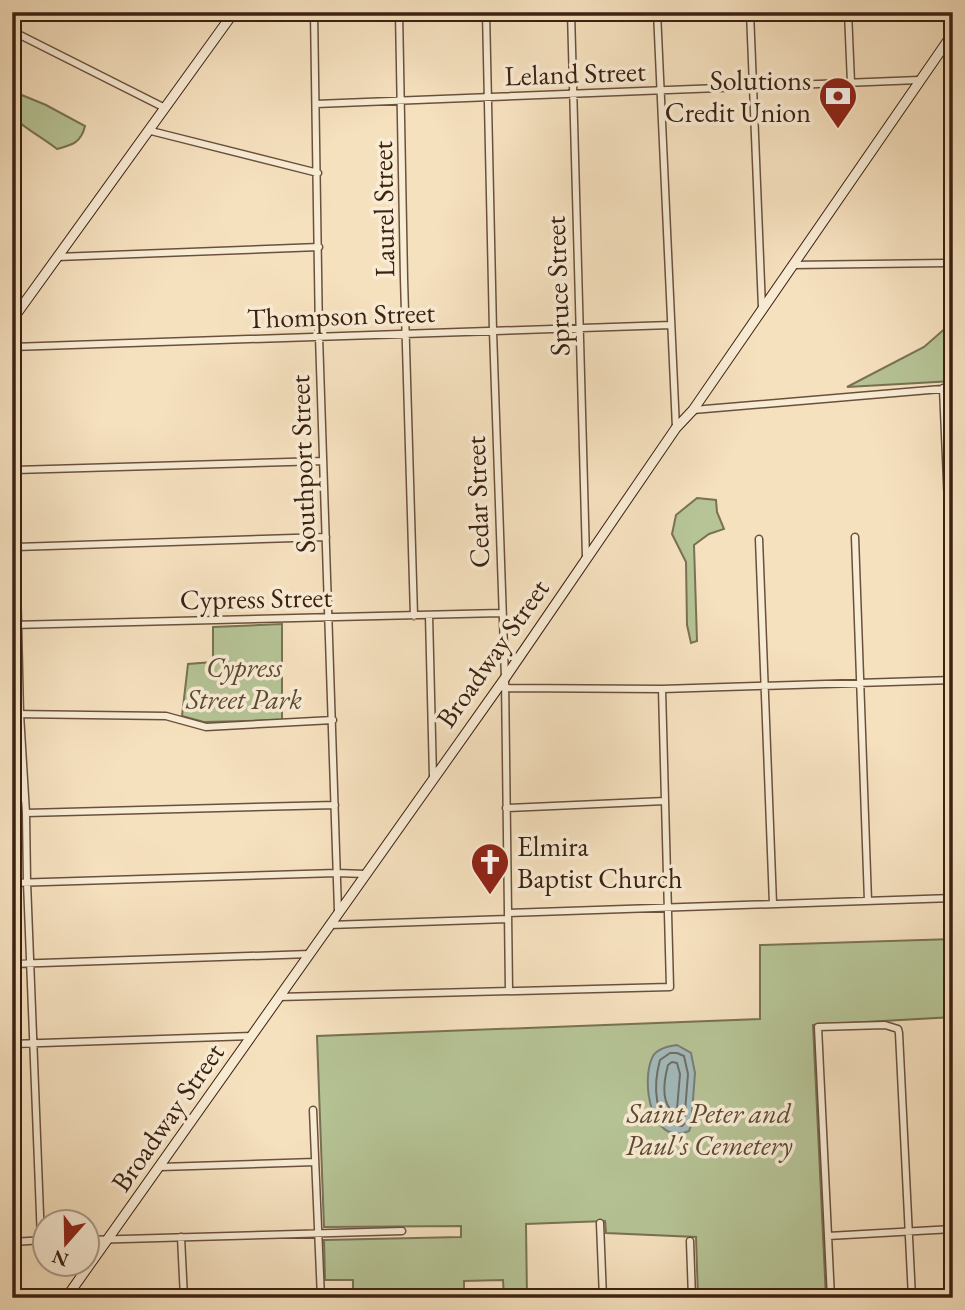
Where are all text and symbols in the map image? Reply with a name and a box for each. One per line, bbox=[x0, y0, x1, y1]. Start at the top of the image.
street label: Leland Street bbox=[504, 53, 646, 93]
place label: Solutions Credit Union bbox=[665, 62, 811, 130]
bank icon: Solutions Credit Union bbox=[817, 75, 859, 130]
street label: Laurel Street bbox=[364, 140, 402, 277]
street label: Spruce Street bbox=[537, 215, 577, 357]
street label: Thompson Street bbox=[246, 294, 436, 336]
street label: Southport Street bbox=[281, 374, 323, 554]
street label: Cedar Street bbox=[457, 435, 497, 569]
street label: Broadway Street bbox=[428, 571, 557, 734]
street label: Cypress Street bbox=[180, 579, 333, 617]
park label: Cypress Street Park bbox=[185, 649, 302, 717]
place label: Elmira Baptist Church bbox=[517, 828, 682, 896]
church icon: Elmira Baptist Church bbox=[469, 841, 511, 896]
street label: Broadway Street bbox=[103, 1035, 232, 1198]
park label: Saint Peter and Paul's Cemetery bbox=[626, 1095, 793, 1163]
north arrow bbox=[32, 1208, 102, 1278]
text: N bbox=[48, 1244, 72, 1273]

